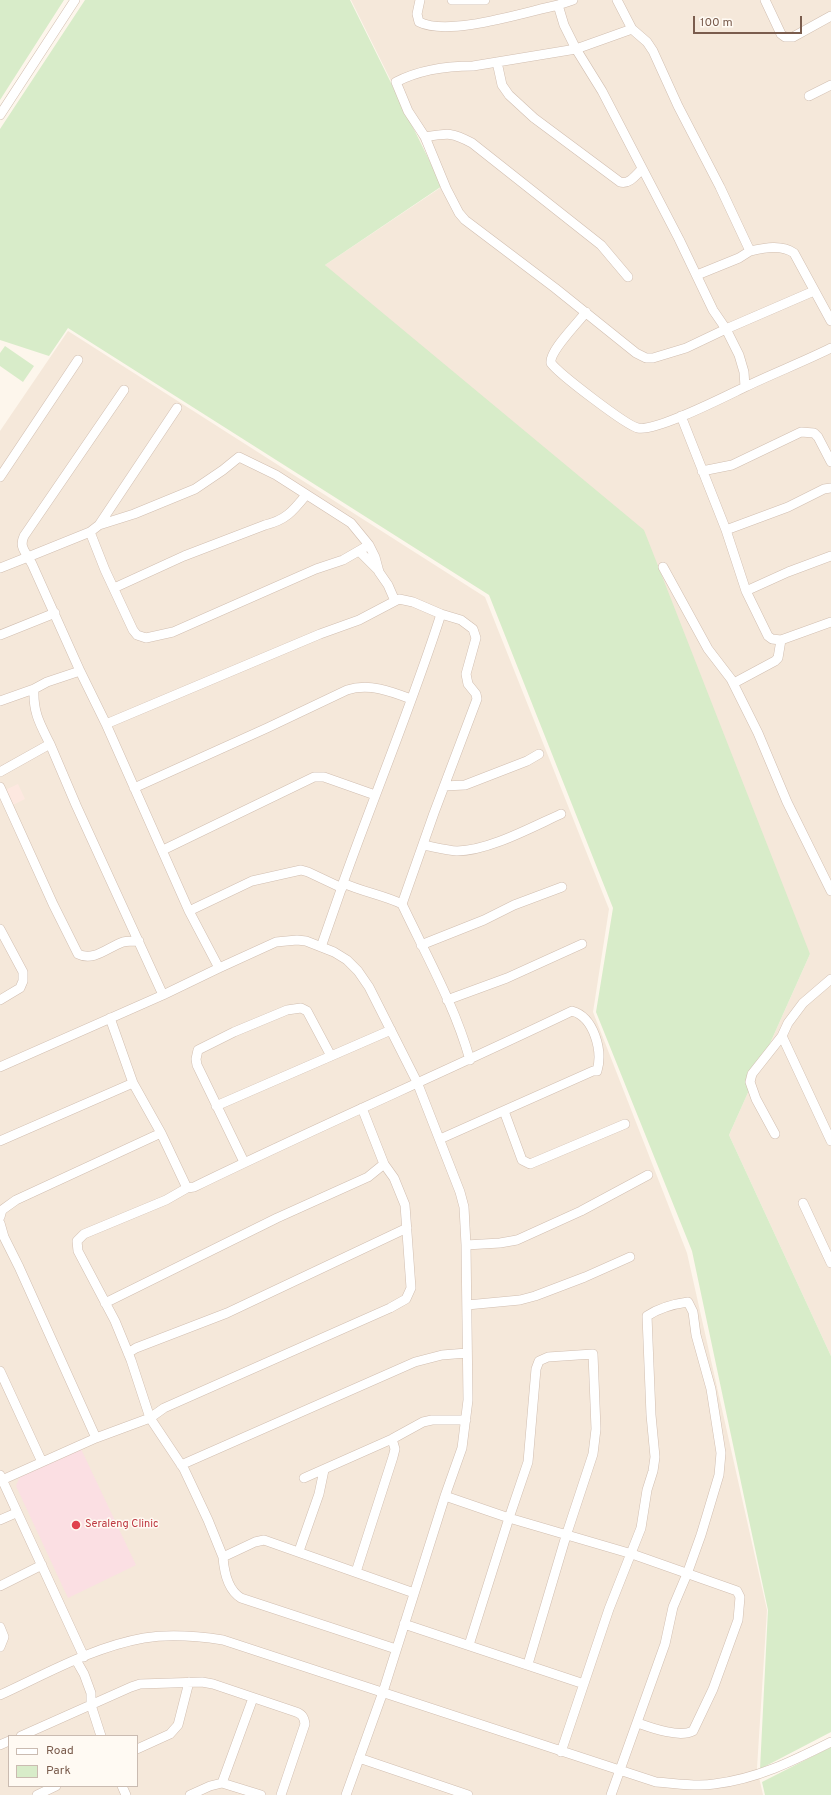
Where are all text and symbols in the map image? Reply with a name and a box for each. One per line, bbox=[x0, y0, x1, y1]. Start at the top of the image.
scale bar bbox=[695, 8, 804, 34]
text: 100 m bbox=[700, 15, 733, 31]
place label: Seraleng Clinic bbox=[85, 1518, 159, 1532]
marker: Seraleng Clinic bbox=[70, 1519, 82, 1531]
legend bbox=[8, 1735, 138, 1787]
text: Road bbox=[46, 1743, 74, 1759]
text: Park bbox=[46, 1763, 71, 1779]

